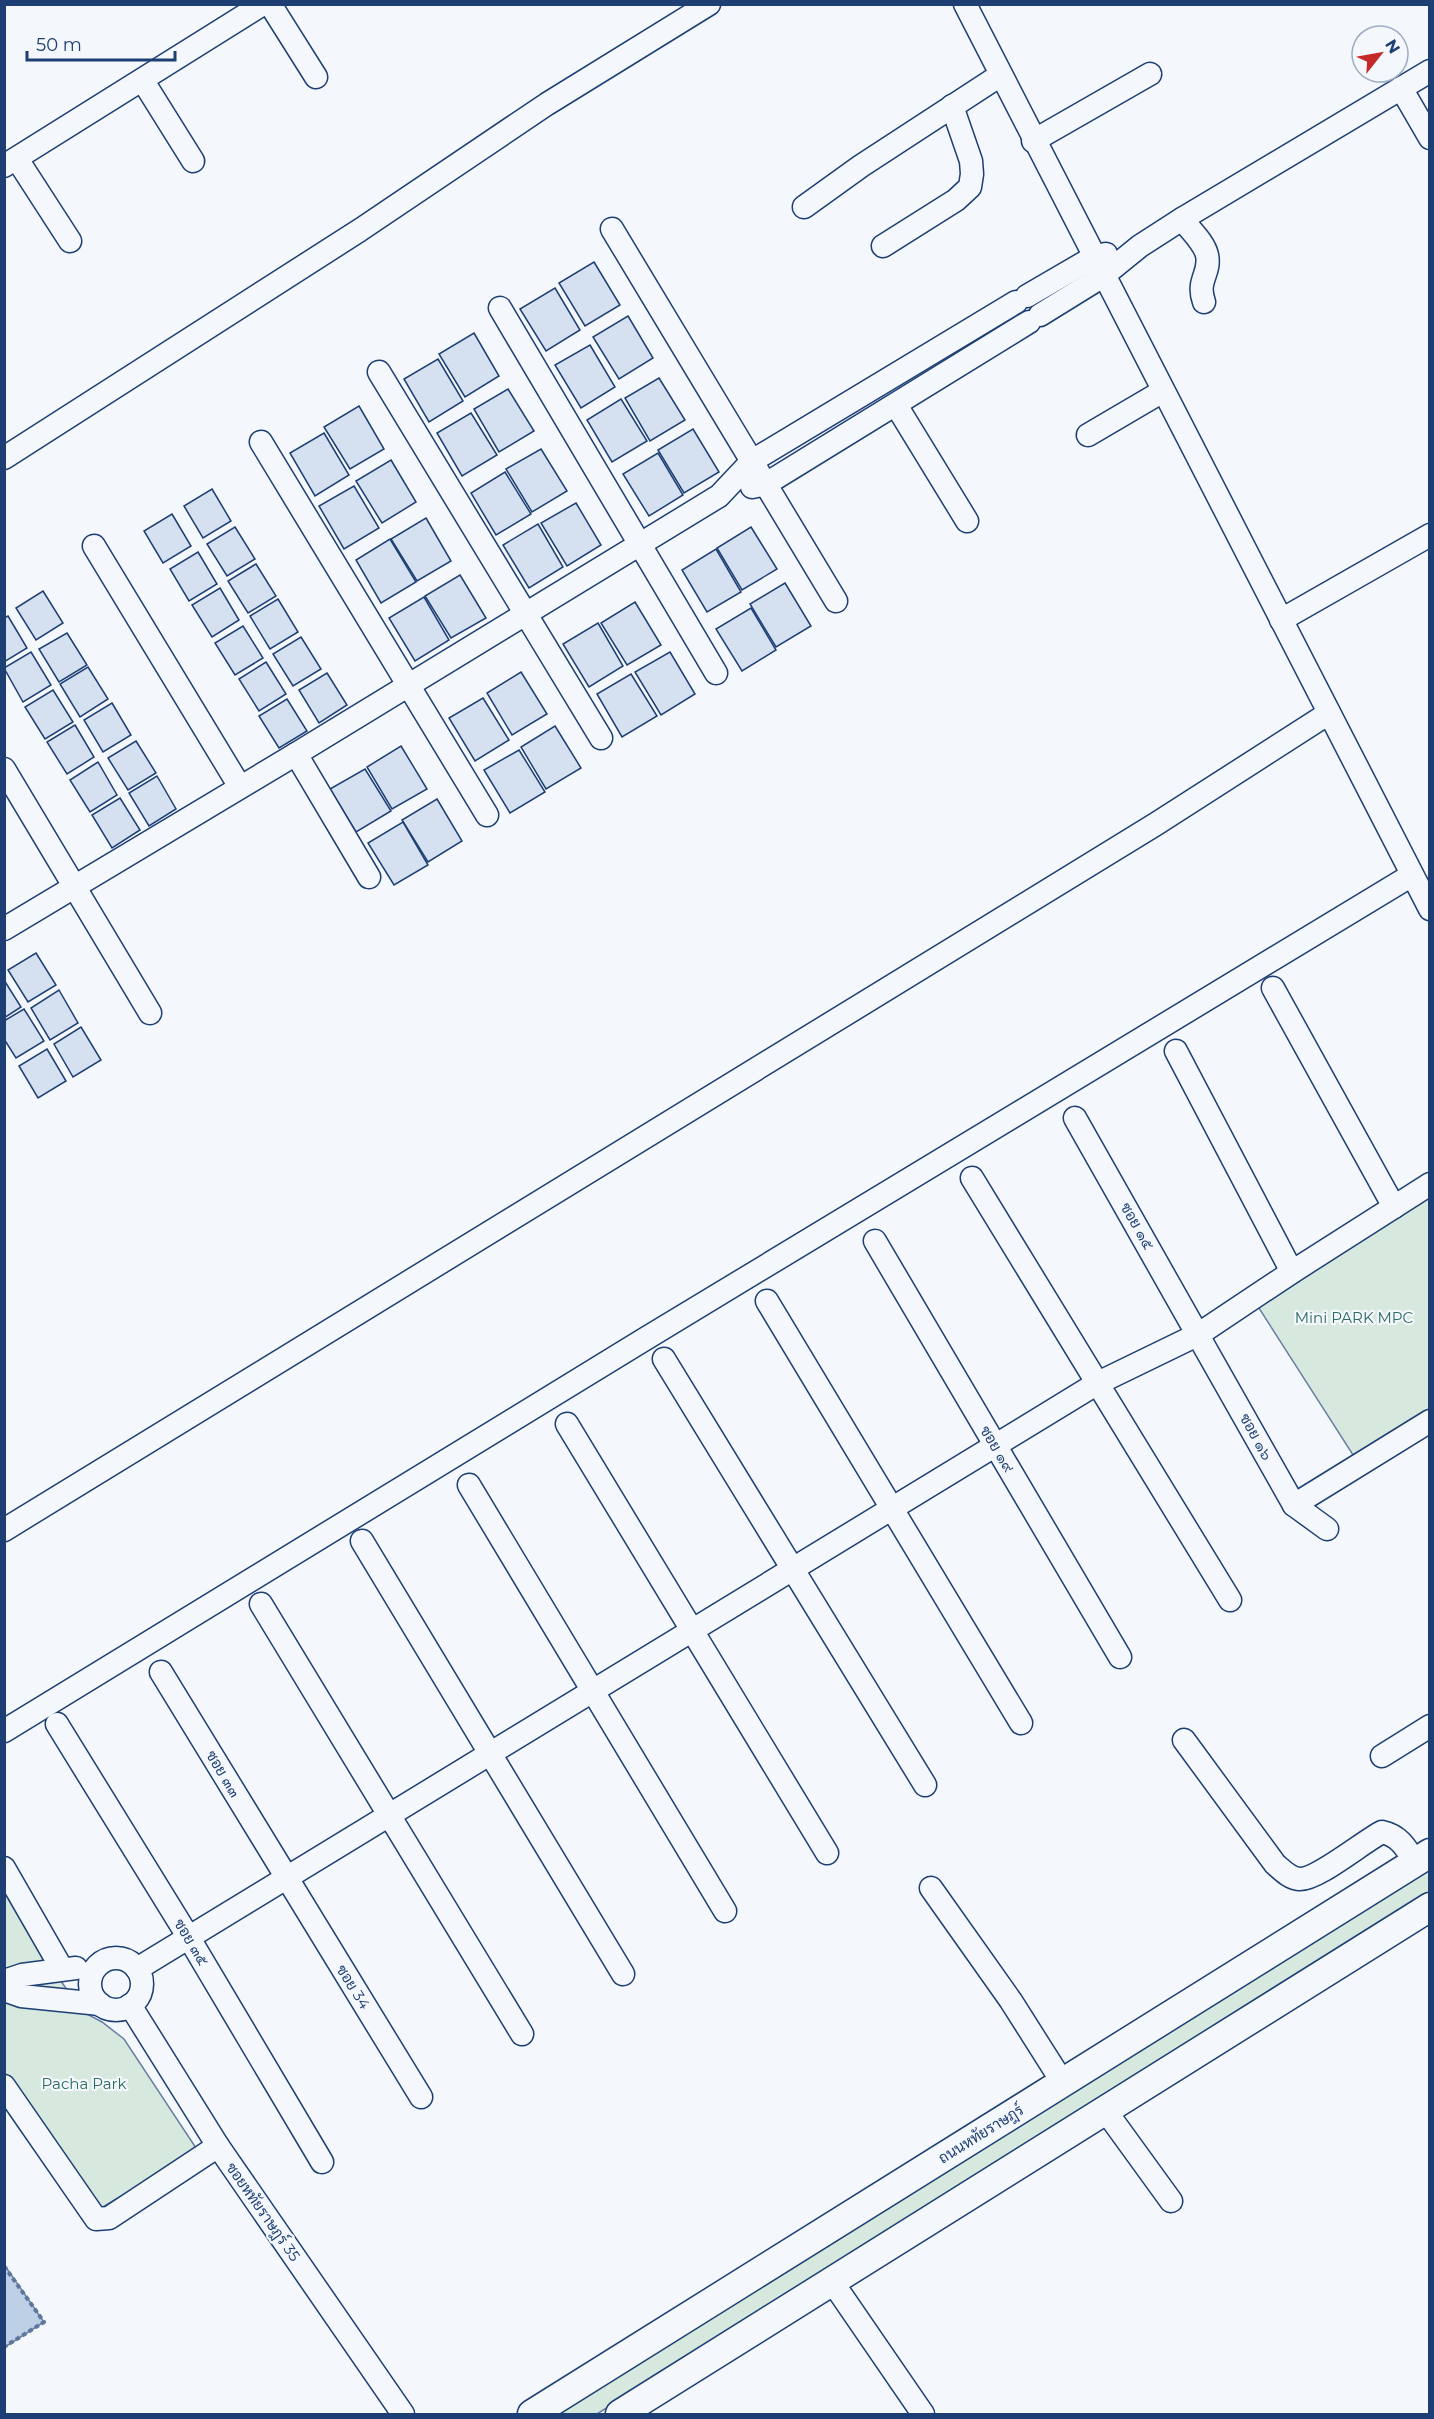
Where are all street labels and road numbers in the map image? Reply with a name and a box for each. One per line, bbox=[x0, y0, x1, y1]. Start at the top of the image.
street label: ซอย ๑๕ bbox=[1116, 1199, 1159, 1253]
street label: ซอย ๑๖ bbox=[1236, 1410, 1277, 1464]
street label: ซอย ๑๙ bbox=[976, 1422, 1019, 1476]
street label: ซอย ๓๓ bbox=[202, 1747, 245, 1801]
street label: ซอย ๓๕ bbox=[170, 1915, 213, 1969]
street label: ซอย 34 bbox=[332, 1961, 374, 2013]
street label: ถนนหทัยราษฎร์ bbox=[935, 2100, 1027, 2168]
street label: ซอยหทัยราษฎร์ 35 bbox=[221, 2159, 305, 2265]

